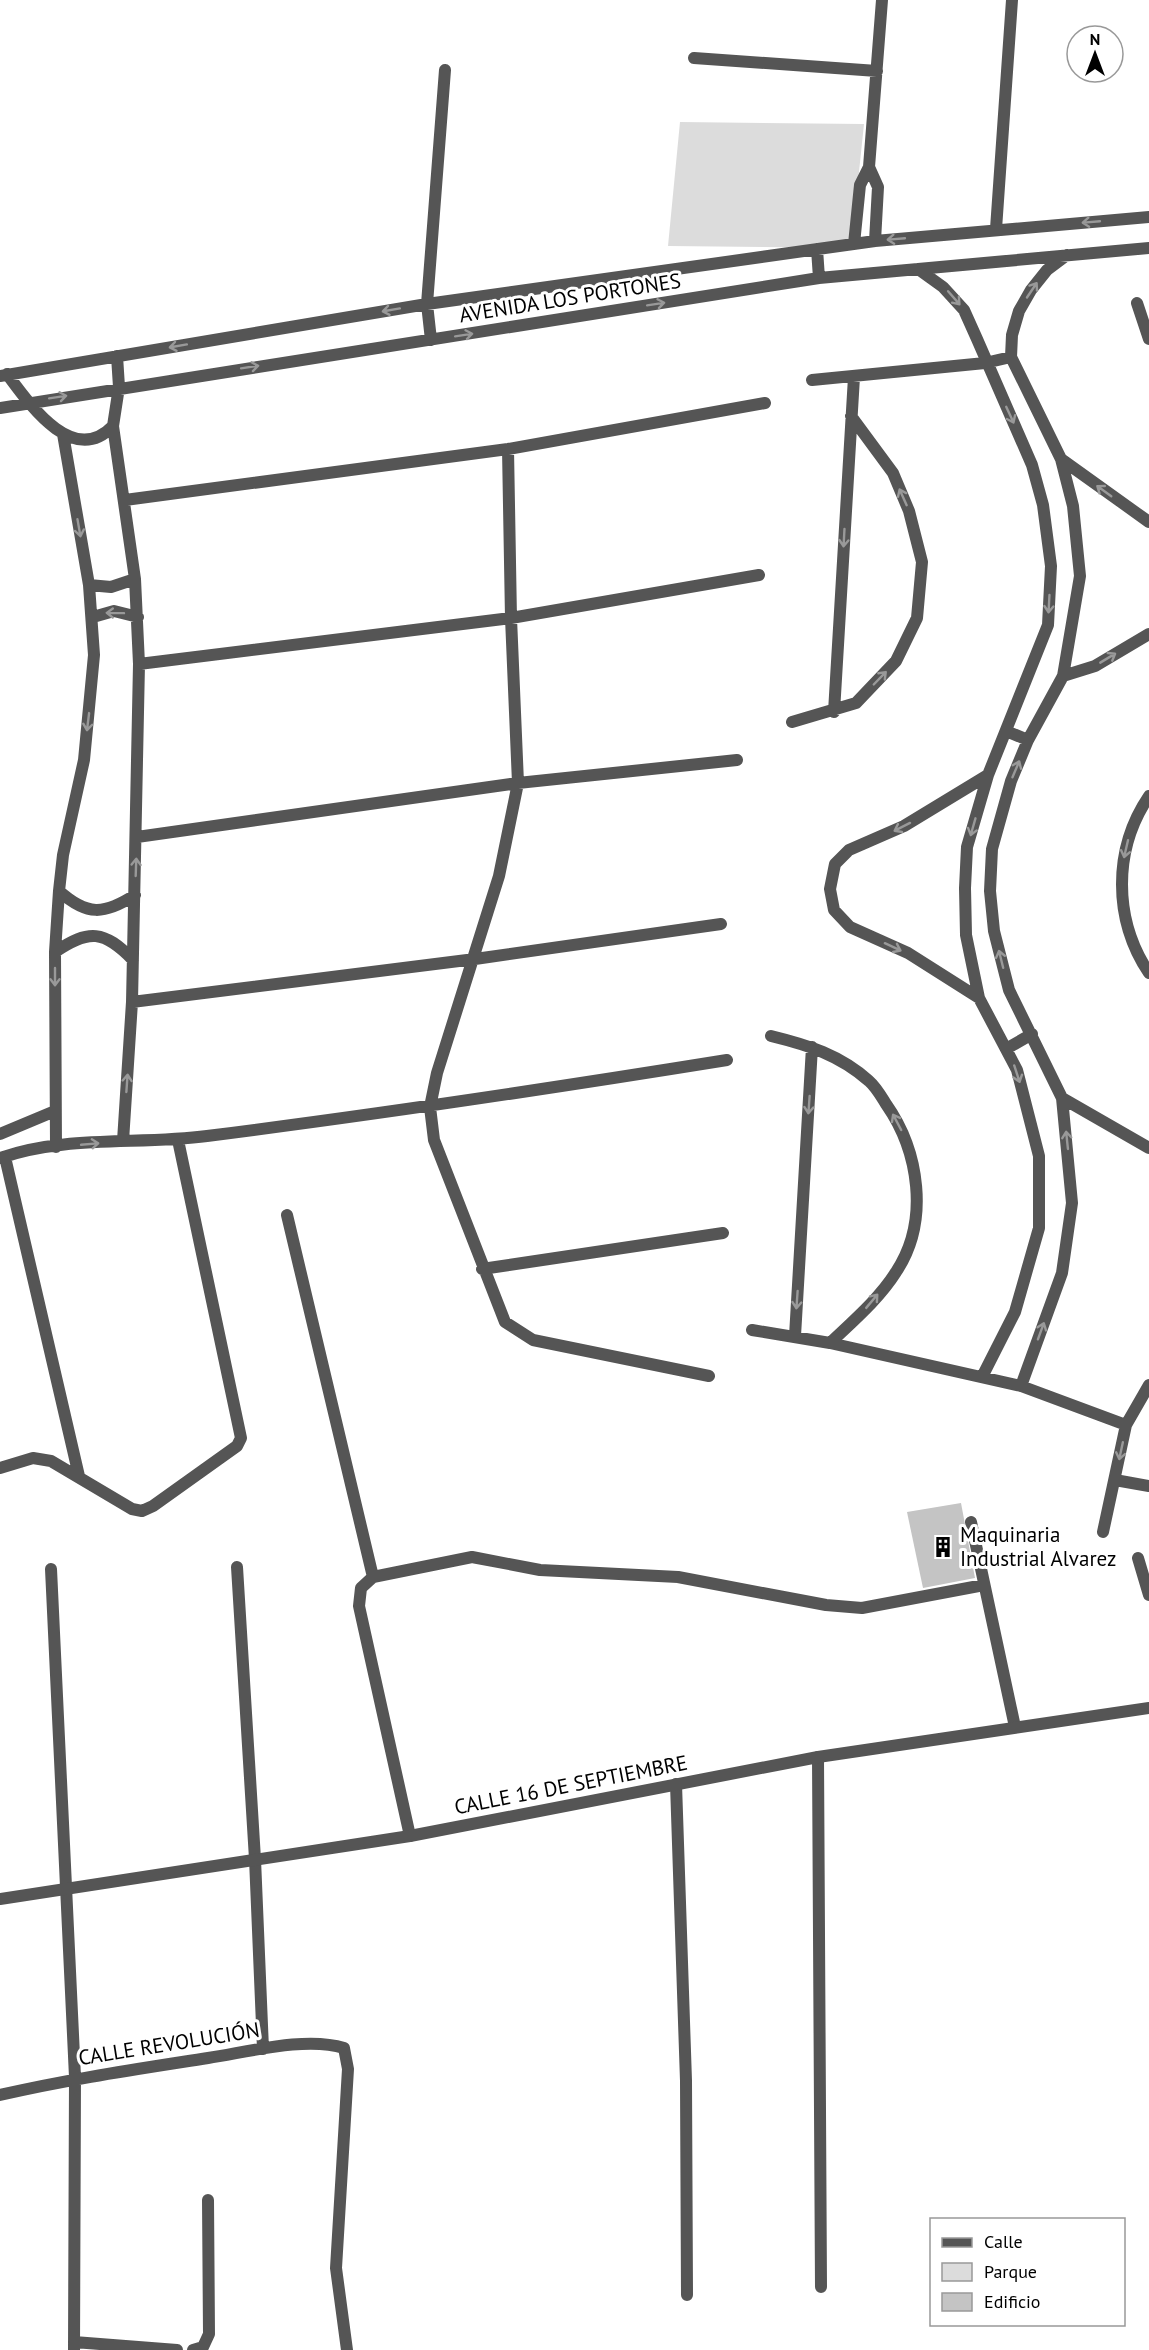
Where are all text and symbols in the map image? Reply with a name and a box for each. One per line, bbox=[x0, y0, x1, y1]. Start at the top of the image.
north arrow bbox=[1065, 24, 1125, 84]
text: N bbox=[1090, 29, 1100, 49]
one-way arrow bbox=[1081, 217, 1101, 228]
one-way arrow bbox=[887, 234, 907, 245]
street label: AVENIDA LOS PORTONES bbox=[457, 267, 683, 328]
one-way arrow bbox=[1026, 282, 1038, 299]
one-way arrow bbox=[947, 290, 960, 306]
one-way arrow bbox=[646, 298, 666, 309]
one-way arrow bbox=[382, 305, 402, 316]
one-way arrow bbox=[453, 329, 473, 340]
one-way arrow bbox=[169, 341, 189, 352]
one-way arrow bbox=[240, 362, 260, 373]
one-way arrow bbox=[47, 392, 67, 403]
one-way arrow bbox=[1005, 406, 1017, 424]
one-way arrow bbox=[1097, 485, 1113, 497]
one-way arrow bbox=[897, 489, 909, 507]
one-way arrow bbox=[74, 518, 85, 538]
one-way arrow bbox=[838, 527, 849, 547]
one-way arrow bbox=[1044, 593, 1055, 613]
one-way arrow bbox=[106, 607, 126, 618]
one-way arrow bbox=[1099, 652, 1116, 664]
one-way arrow bbox=[873, 670, 887, 685]
one-way arrow bbox=[82, 711, 93, 731]
one-way arrow bbox=[1011, 760, 1022, 779]
one-way arrow bbox=[967, 817, 978, 836]
one-way arrow bbox=[893, 821, 911, 833]
one-way arrow bbox=[1120, 839, 1131, 858]
one-way arrow bbox=[130, 857, 142, 877]
one-way arrow bbox=[883, 941, 901, 953]
one-way arrow bbox=[995, 950, 1006, 969]
one-way arrow bbox=[49, 966, 61, 986]
one-way arrow bbox=[1012, 1064, 1023, 1083]
one-way arrow bbox=[122, 1073, 133, 1093]
one-way arrow bbox=[803, 1094, 814, 1114]
one-way arrow bbox=[891, 1114, 903, 1132]
one-way arrow bbox=[1061, 1131, 1072, 1151]
one-way arrow bbox=[79, 1138, 99, 1149]
one-way arrow bbox=[791, 1289, 802, 1309]
one-way arrow bbox=[865, 1293, 878, 1309]
one-way arrow bbox=[1036, 1322, 1047, 1341]
one-way arrow bbox=[1115, 1441, 1126, 1460]
place label: Maquinaria Industrial Alvarez bbox=[960, 1521, 1116, 1572]
building icon: Maquinaria Industrial Alvarez bbox=[931, 1535, 955, 1559]
street label: CALLE 16 DE SEPTIEMBRE bbox=[452, 1749, 690, 1820]
street label: CALLE REVOLUCIÓN bbox=[76, 2016, 261, 2071]
legend bbox=[930, 2218, 1125, 2326]
text: Calle bbox=[984, 2230, 1023, 2253]
text: Parque bbox=[984, 2260, 1037, 2283]
text: Edificio bbox=[984, 2290, 1040, 2313]

